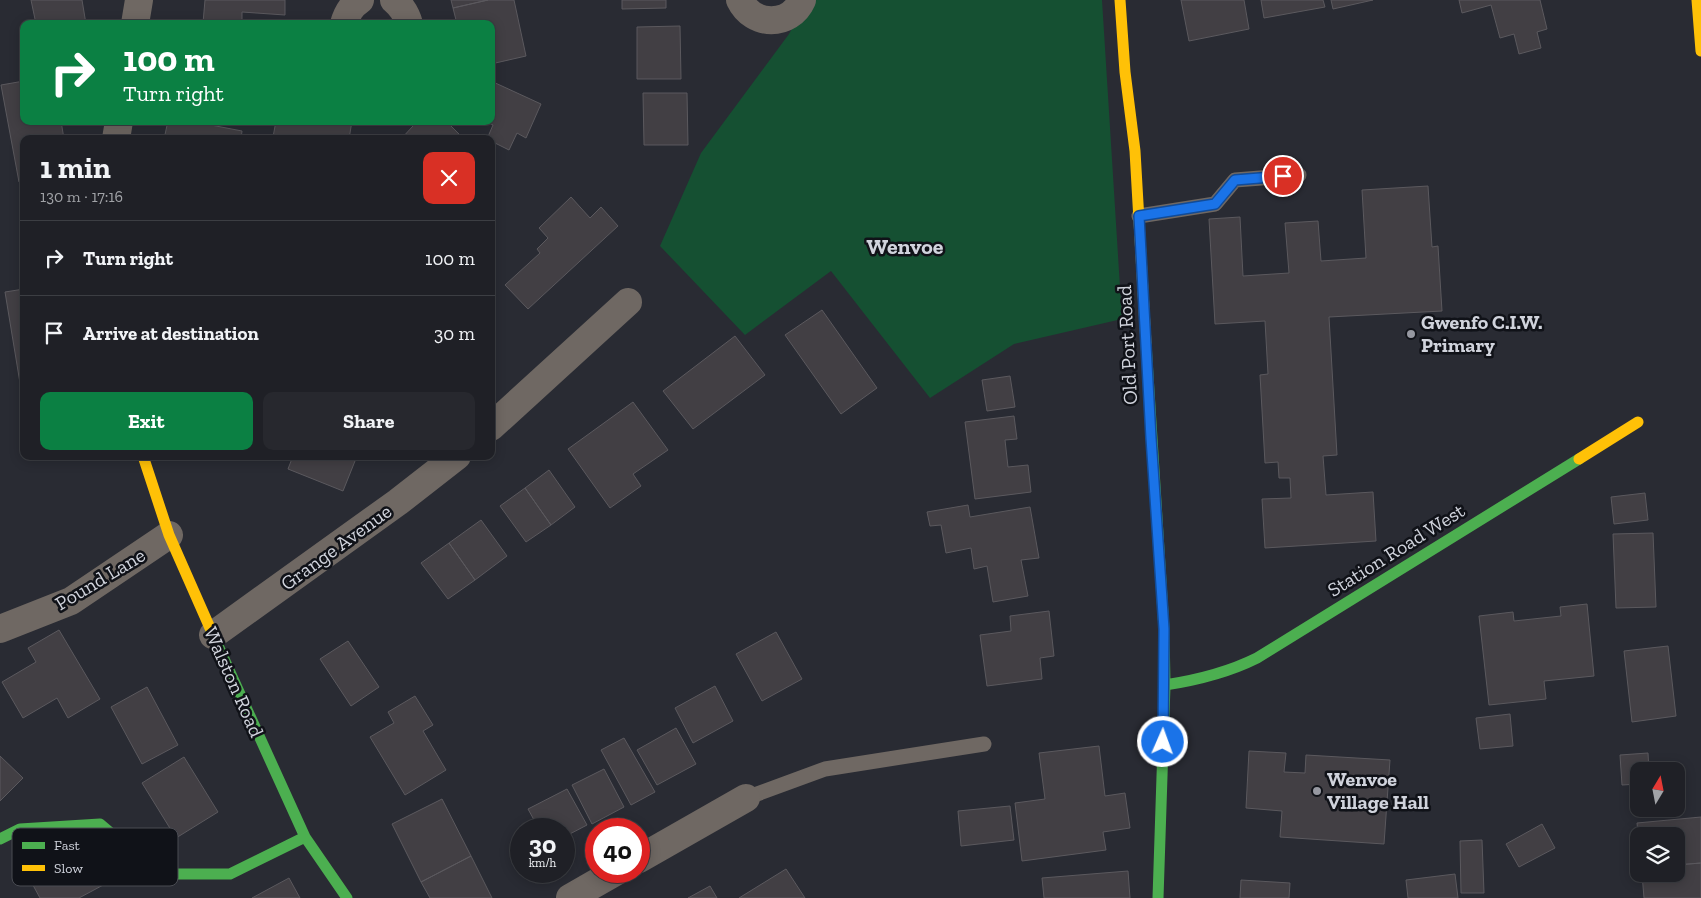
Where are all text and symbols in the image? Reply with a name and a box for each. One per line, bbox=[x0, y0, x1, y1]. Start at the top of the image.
text: 100 m bbox=[123, 38, 215, 80]
icon: right bbox=[40, 40, 105, 105]
text: Turn right bbox=[123, 80, 224, 107]
text: 1 min bbox=[40, 150, 111, 186]
button: close bbox=[423, 152, 475, 204]
pin bbox=[1262, 155, 1304, 197]
icon: arrive bbox=[1269, 162, 1297, 190]
text: 130 m · 17:16 bbox=[40, 187, 123, 206]
district label: Wenvoe bbox=[866, 233, 944, 260]
icon: right bbox=[40, 244, 68, 272]
text: Turn right bbox=[83, 247, 173, 270]
text: 100 m bbox=[425, 247, 475, 270]
street label: Old Port Road bbox=[1112, 285, 1142, 405]
place label: Gwenfo C.I.W. Primary bbox=[1421, 310, 1543, 357]
icon: arrive bbox=[40, 319, 68, 347]
text: Arrive at destination bbox=[83, 322, 259, 345]
text: 30 m bbox=[434, 322, 475, 345]
marker: Gwenfo C.I.W. Primary bbox=[1405, 328, 1417, 340]
button: Exit bbox=[40, 392, 253, 450]
button: Share bbox=[263, 392, 475, 450]
street label: Station Road West bbox=[1323, 498, 1470, 602]
street label: Grange Avenue bbox=[276, 499, 396, 595]
street label: Pound Lane bbox=[51, 543, 149, 615]
street label: Walston Road bbox=[199, 623, 269, 741]
position arrow bbox=[1136, 715, 1188, 767]
north arrow bbox=[1630, 762, 1685, 818]
map controls bbox=[1630, 762, 1685, 882]
place label: Wenvoe Village Hall bbox=[1327, 767, 1429, 814]
marker: Wenvoe Village Hall bbox=[1311, 785, 1323, 797]
speed limit sign: 40 bbox=[585, 818, 650, 883]
button: layers bbox=[1630, 827, 1685, 882]
legend bbox=[12, 828, 178, 886]
text: 30 bbox=[529, 829, 556, 859]
text: Fast bbox=[54, 837, 81, 854]
text: km/h bbox=[529, 856, 556, 870]
text: Slow bbox=[54, 860, 83, 877]

